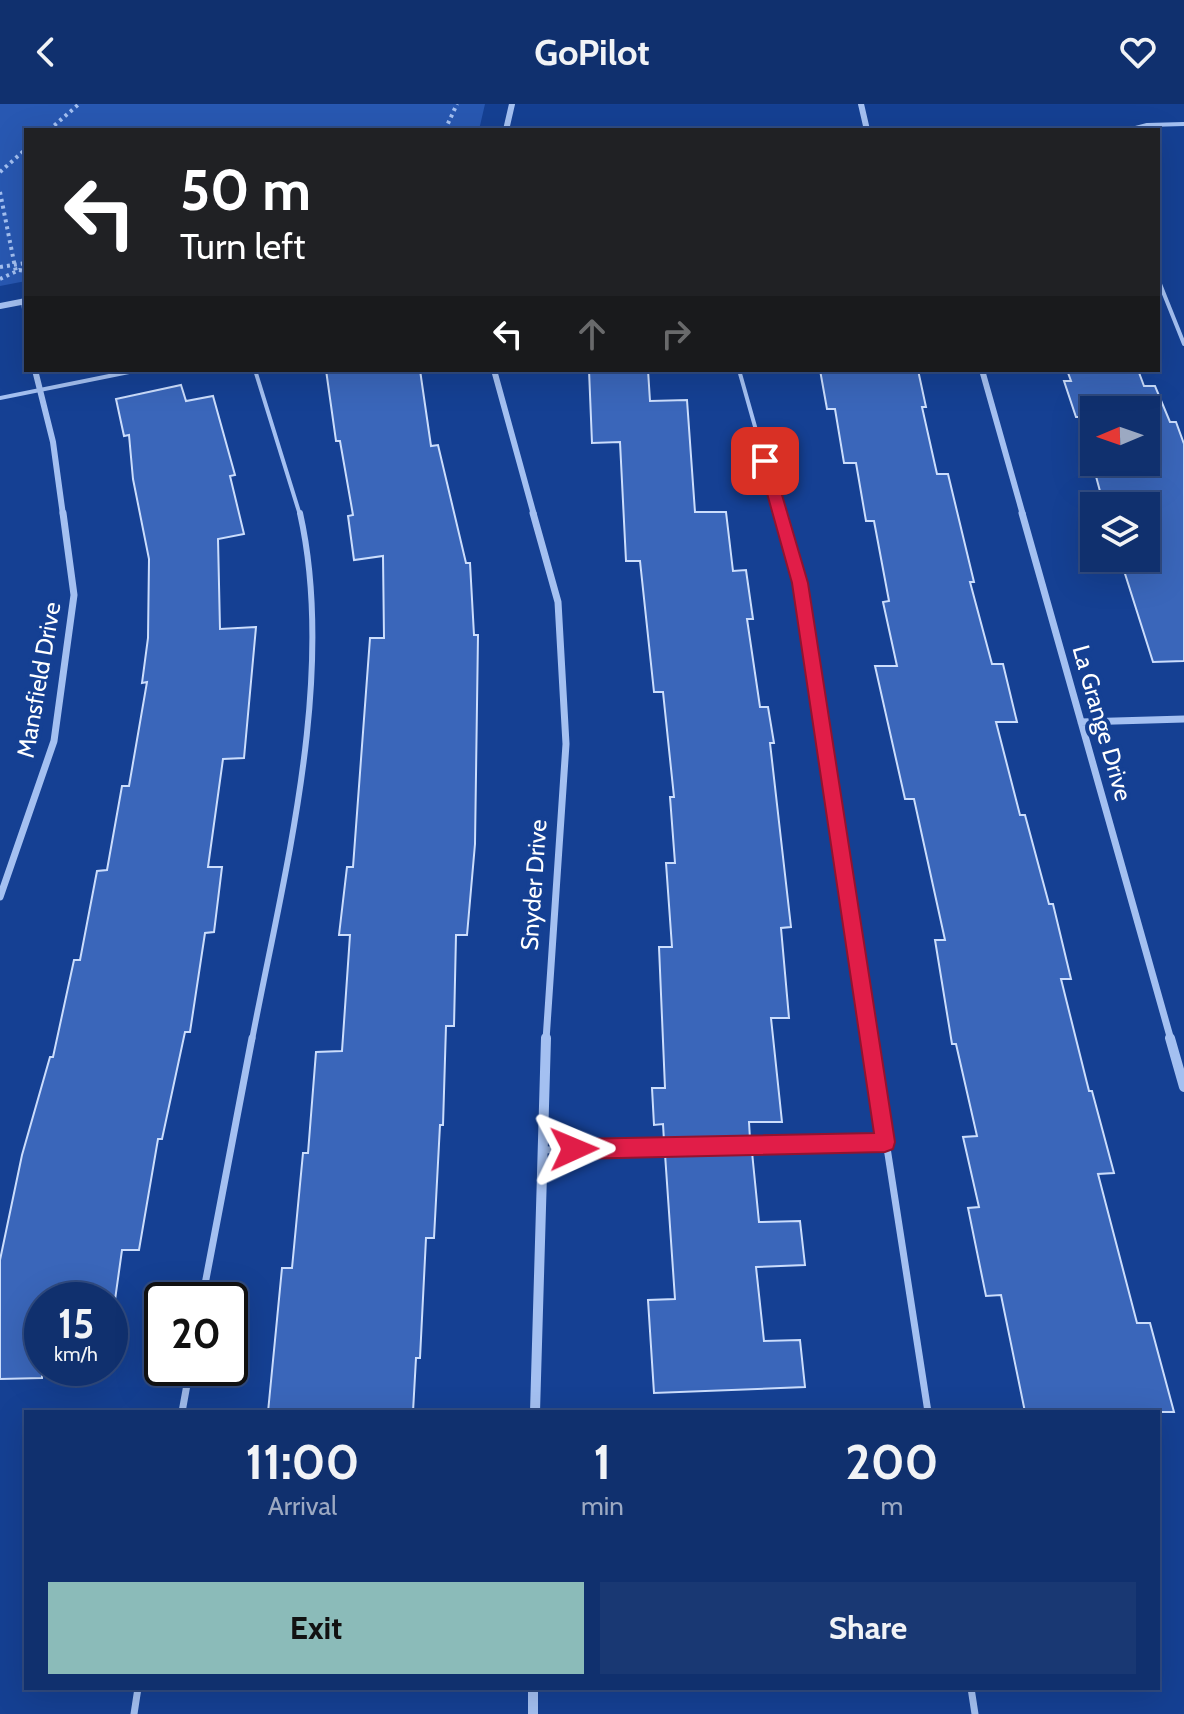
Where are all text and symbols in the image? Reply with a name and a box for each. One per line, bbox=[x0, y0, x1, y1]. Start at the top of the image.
icon: back bbox=[24, 30, 68, 74]
text: GoPilot bbox=[534, 30, 650, 74]
icon: heart bbox=[1116, 30, 1160, 74]
text: 50 m bbox=[180, 156, 311, 224]
icon: left bbox=[48, 160, 152, 264]
text: Turn left bbox=[180, 224, 305, 268]
icon: left bbox=[486, 312, 530, 356]
icon: ahead bbox=[570, 312, 614, 356]
icon: right bbox=[654, 312, 698, 356]
north arrow bbox=[1080, 396, 1160, 476]
map controls bbox=[1080, 396, 1160, 572]
pin bbox=[731, 427, 799, 495]
icon: arrive bbox=[743, 439, 787, 483]
button: layers bbox=[1080, 492, 1160, 572]
street label: Mansfield Drive bbox=[11, 600, 66, 760]
street label: La Grange Drive bbox=[1066, 642, 1139, 804]
street label: Snyder Drive bbox=[514, 818, 553, 951]
position arrow bbox=[532, 1107, 616, 1191]
speed limit sign: 20 bbox=[144, 1282, 248, 1386]
text: 15 bbox=[58, 1299, 94, 1348]
text: km/h bbox=[54, 1342, 98, 1366]
text: 11:00 bbox=[246, 1433, 359, 1491]
text: 1 bbox=[593, 1433, 611, 1491]
text: 200 bbox=[845, 1433, 938, 1491]
text: Arrival bbox=[268, 1490, 337, 1522]
text: min bbox=[581, 1490, 624, 1522]
text: m bbox=[880, 1490, 903, 1522]
button: Exit bbox=[48, 1582, 584, 1674]
button: Share bbox=[600, 1582, 1136, 1674]

